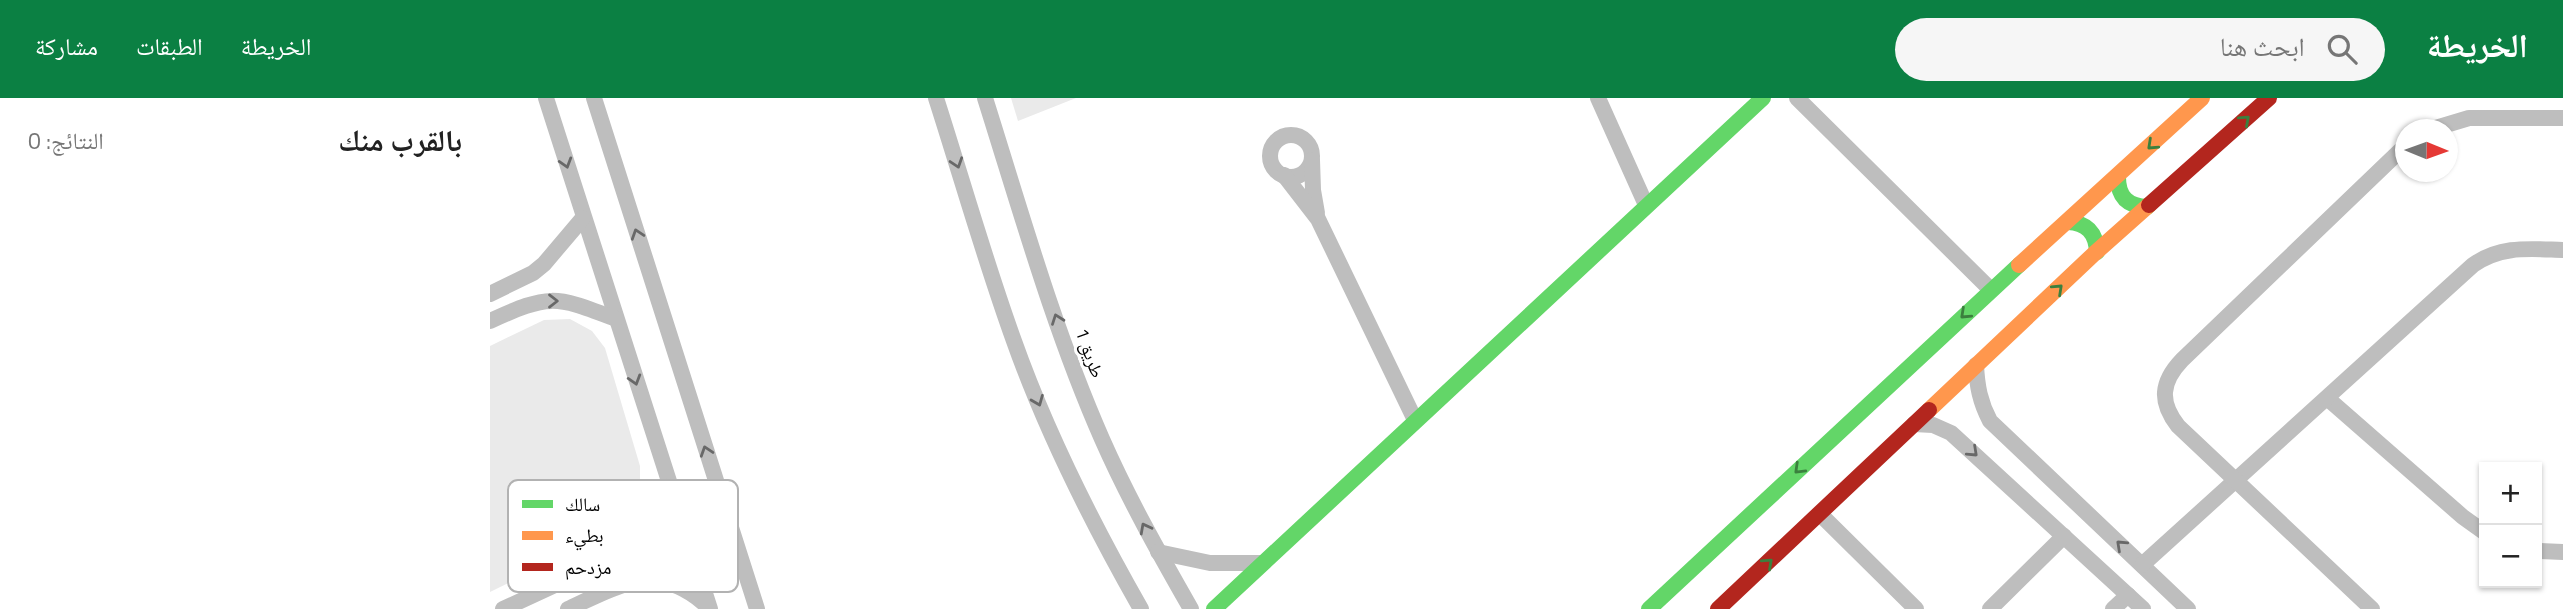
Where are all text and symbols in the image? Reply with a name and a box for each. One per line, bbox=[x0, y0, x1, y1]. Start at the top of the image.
search box bbox=[1895, 18, 2385, 81]
text: الخريطة bbox=[2427, 20, 2528, 70]
text: ابحث هنا bbox=[2220, 27, 2305, 66]
text: مشاركة bbox=[35, 28, 98, 64]
text: الطبقات bbox=[136, 28, 203, 64]
text: الخريطة bbox=[241, 28, 311, 64]
icon: search bbox=[2323, 30, 2361, 68]
one-way arrow bbox=[2237, 116, 2250, 128]
text: بالقرب منك bbox=[338, 117, 462, 163]
north arrow bbox=[2395, 119, 2458, 182]
text: النتائج: 0 bbox=[28, 123, 104, 158]
one-way arrow bbox=[2147, 136, 2160, 149]
one-way arrow bbox=[558, 157, 573, 169]
one-way arrow bbox=[948, 157, 963, 169]
one-way arrow bbox=[631, 228, 645, 241]
one-way arrow bbox=[2050, 284, 2063, 297]
one-way arrow bbox=[548, 293, 558, 309]
one-way arrow bbox=[1960, 306, 1973, 318]
one-way arrow bbox=[1051, 313, 1065, 325]
street label: طريق 1 bbox=[1069, 324, 1111, 382]
one-way arrow bbox=[627, 373, 642, 385]
one-way arrow bbox=[1029, 395, 1043, 407]
one-way arrow bbox=[1965, 444, 1978, 457]
one-way arrow bbox=[700, 445, 714, 457]
one-way arrow bbox=[1795, 461, 1808, 474]
map controls bbox=[2479, 462, 2542, 588]
button: + bbox=[2479, 462, 2542, 525]
legend bbox=[508, 480, 738, 592]
text: سالك bbox=[565, 489, 600, 518]
text: بطيء bbox=[565, 520, 604, 551]
one-way arrow bbox=[1140, 523, 1154, 535]
button: − bbox=[2479, 525, 2542, 588]
one-way arrow bbox=[2116, 541, 2129, 554]
text: مزدحم bbox=[565, 552, 611, 581]
one-way arrow bbox=[1760, 559, 1773, 571]

